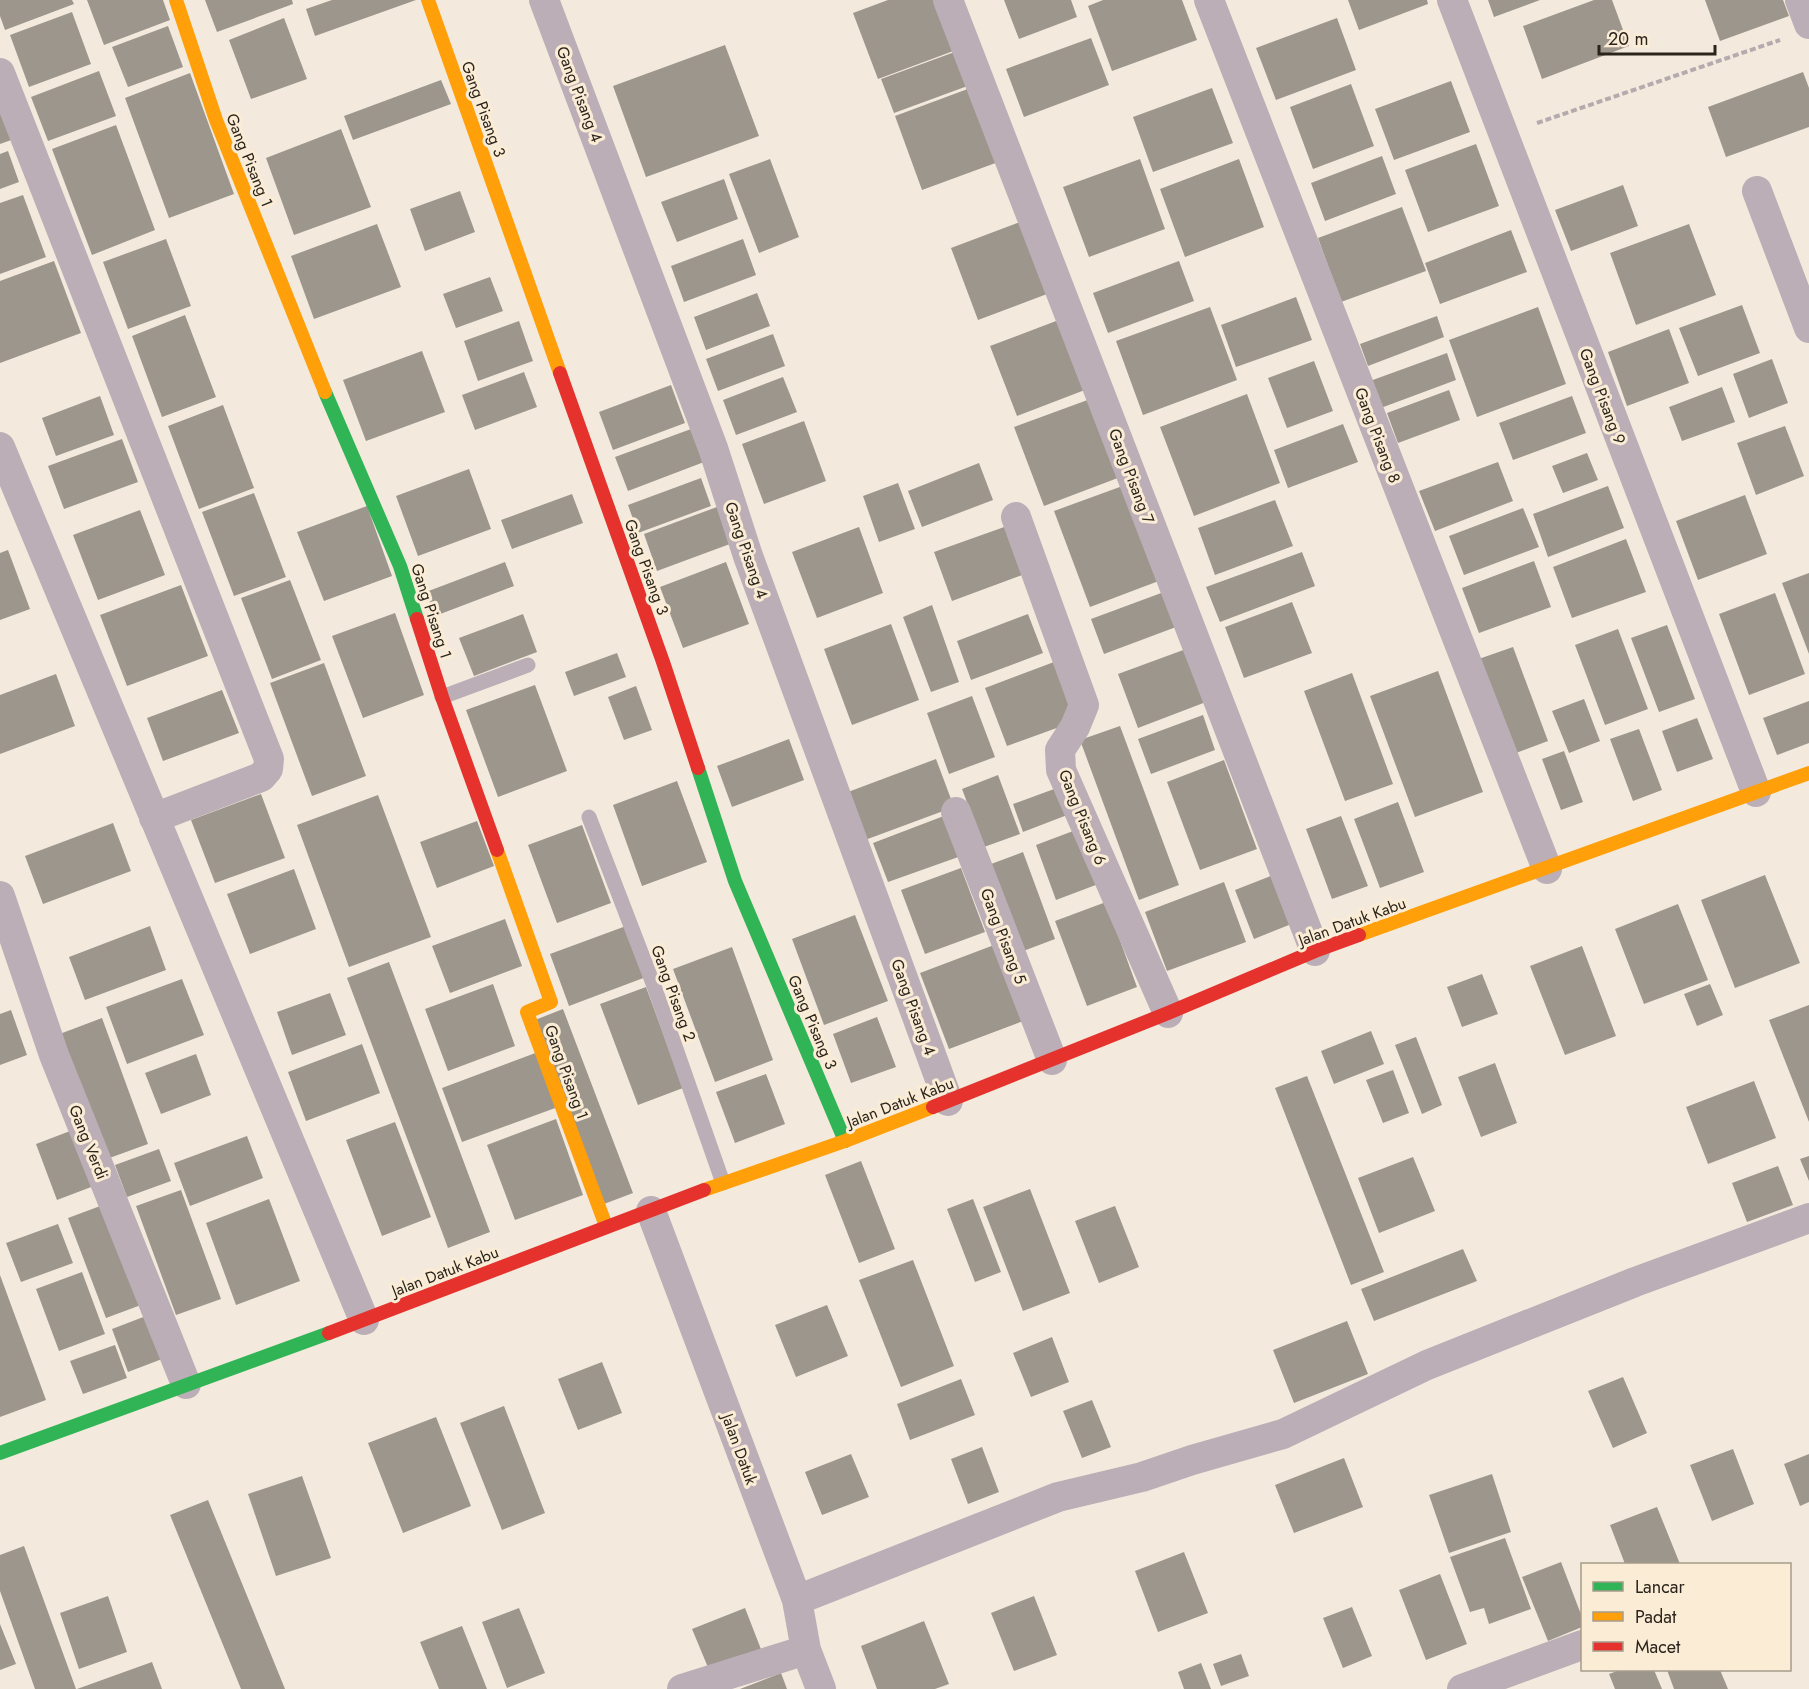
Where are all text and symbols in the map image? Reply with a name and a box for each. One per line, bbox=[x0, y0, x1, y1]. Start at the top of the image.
scale bar bbox=[1599, 18, 1714, 56]
text: 20 m bbox=[1608, 26, 1648, 52]
street label: Gang Pisang 4 bbox=[551, 43, 608, 146]
street label: Gang Pisang 3 bbox=[456, 58, 512, 161]
street label: Gang Pisang 1 bbox=[220, 110, 279, 210]
street label: Gang Pisang 9 bbox=[1574, 345, 1631, 447]
street label: Gang Pisang 8 bbox=[1349, 384, 1406, 486]
street label: Gang Pisang 7 bbox=[1103, 425, 1160, 528]
street label: Gang Pisang 4 bbox=[719, 499, 774, 602]
street label: Gang Pisang 3 bbox=[619, 516, 675, 619]
street label: Gang Pisang 1 bbox=[405, 561, 458, 662]
street label: Gang Pisang 6 bbox=[1053, 766, 1112, 868]
street label: Gang Pisang 5 bbox=[975, 885, 1032, 987]
street label: Jalan Datuk Kabu bbox=[1293, 891, 1409, 952]
street label: Gang Pisang 2 bbox=[645, 942, 702, 1045]
street label: Gang Pisang 4 bbox=[885, 956, 942, 1059]
street label: Gang Pisang 3 bbox=[782, 971, 843, 1073]
street label: Gang Pisang 1 bbox=[539, 1022, 594, 1123]
street label: Jalan Datuk Kabu bbox=[841, 1071, 957, 1134]
street label: Gang Verdi bbox=[63, 1101, 114, 1183]
street label: Jalan Datuk Kabu bbox=[386, 1240, 502, 1303]
street label: Jalan Datuk bbox=[715, 1409, 763, 1489]
legend bbox=[1581, 1563, 1791, 1671]
text: Lancar bbox=[1635, 1574, 1685, 1600]
text: Padat bbox=[1635, 1604, 1677, 1630]
text: Macet bbox=[1635, 1634, 1681, 1660]

